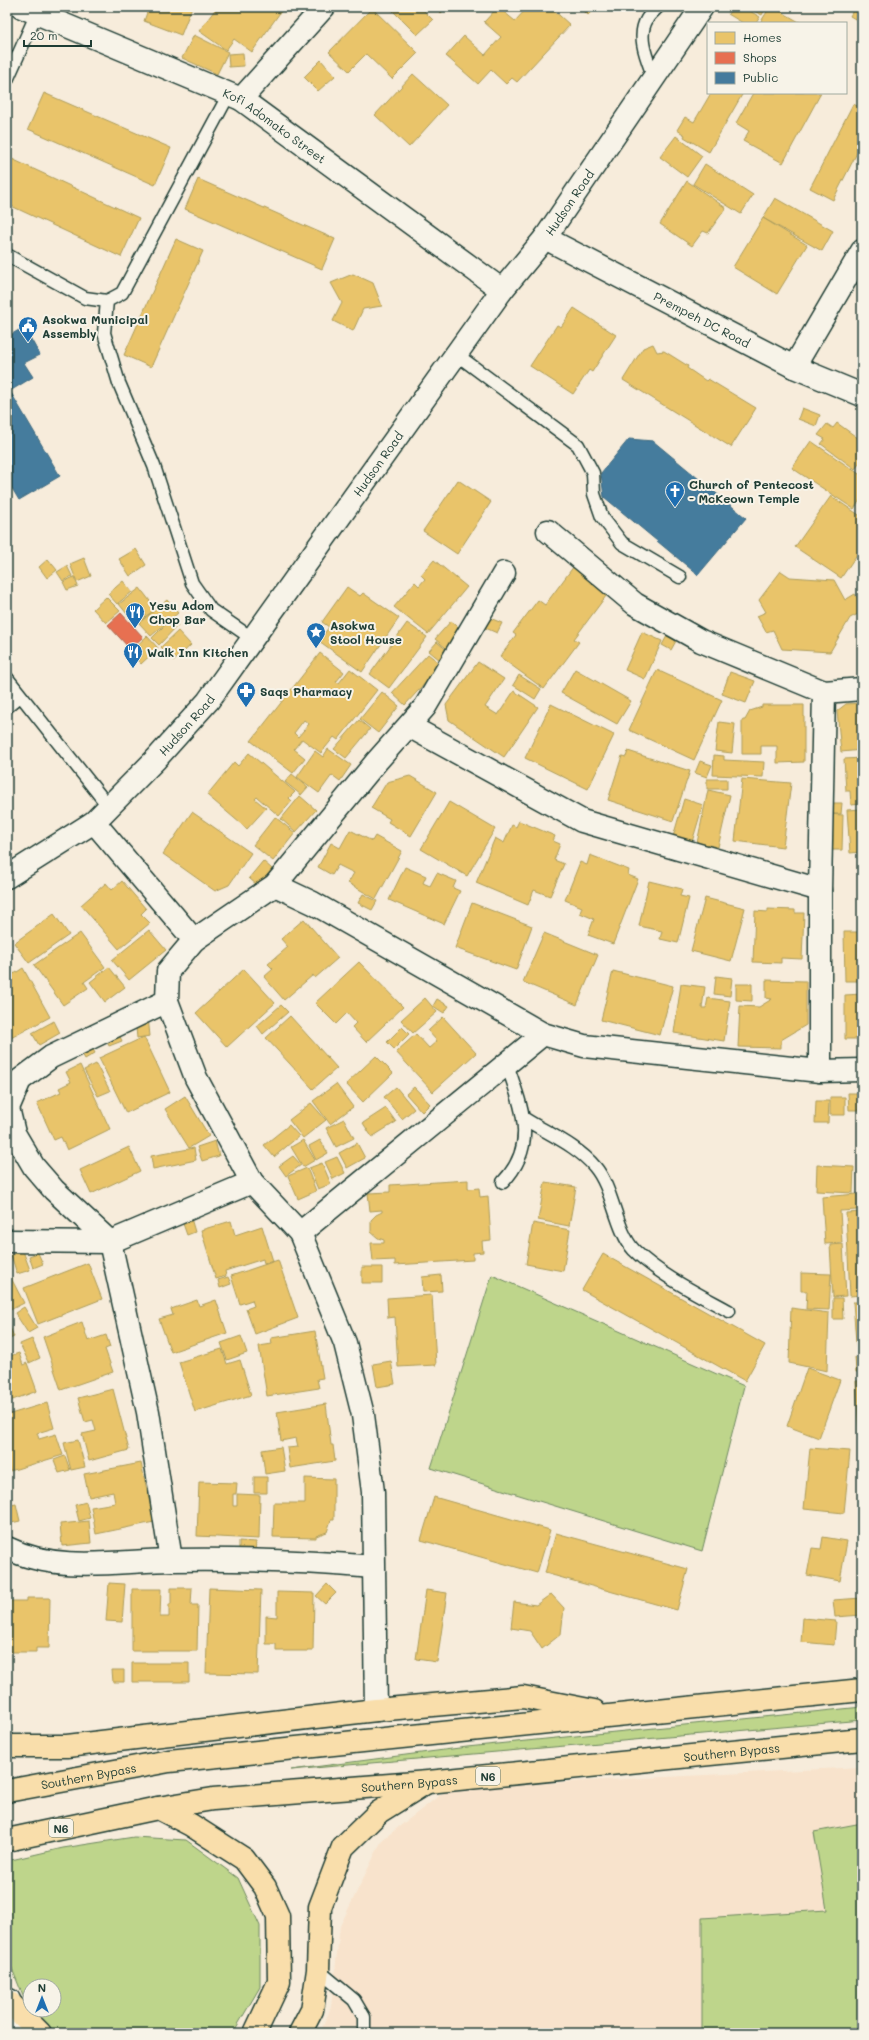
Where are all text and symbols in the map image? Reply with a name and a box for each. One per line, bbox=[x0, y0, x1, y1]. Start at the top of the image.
scale bar bbox=[24, 22, 91, 48]
legend bbox=[707, 22, 847, 94]
text: 20 m bbox=[30, 27, 58, 43]
text: Homes bbox=[743, 29, 782, 45]
text: Shops bbox=[743, 49, 777, 65]
text: Public bbox=[743, 69, 778, 85]
street label: Kofi Adomako Street bbox=[221, 84, 329, 167]
street label: Hudson Road bbox=[541, 166, 597, 238]
street label: Prempeh DC Road bbox=[651, 288, 753, 351]
place label: Asokwa Municipal Assembly bbox=[42, 311, 148, 341]
public building icon: Asokwa Municipal Assembly bbox=[17, 315, 39, 343]
street label: Hudson Road bbox=[349, 428, 407, 499]
place label: Church of Pentecost - McKeown Temple bbox=[689, 476, 814, 506]
church icon: Church of Pentecost - McKeown Temple bbox=[664, 480, 686, 508]
place label: Yesu Adom Chop Bar bbox=[149, 597, 214, 627]
restaurant icon: Yesu Adom Chop Bar bbox=[124, 601, 146, 629]
place label: Asokwa Stool House bbox=[330, 617, 402, 647]
place icon: Asokwa Stool House bbox=[305, 621, 327, 649]
restaurant icon: Walk Inn Kitchen bbox=[122, 641, 144, 669]
place label: Walk Inn Kitchen bbox=[147, 644, 248, 660]
pharmacy icon: Saqs Pharmacy bbox=[235, 680, 257, 708]
place label: Saqs Pharmacy bbox=[260, 683, 353, 699]
street label: Hudson Road bbox=[155, 691, 218, 759]
street label: Southern Bypass bbox=[683, 1739, 781, 1765]
street label: Southern Bypass bbox=[40, 1759, 138, 1793]
road number: N6 bbox=[476, 1767, 500, 1785]
street label: Southern Bypass bbox=[360, 1771, 458, 1795]
road number: N6 bbox=[49, 1819, 73, 1837]
north arrow bbox=[22, 1978, 62, 2018]
text: N bbox=[38, 1980, 46, 1995]

